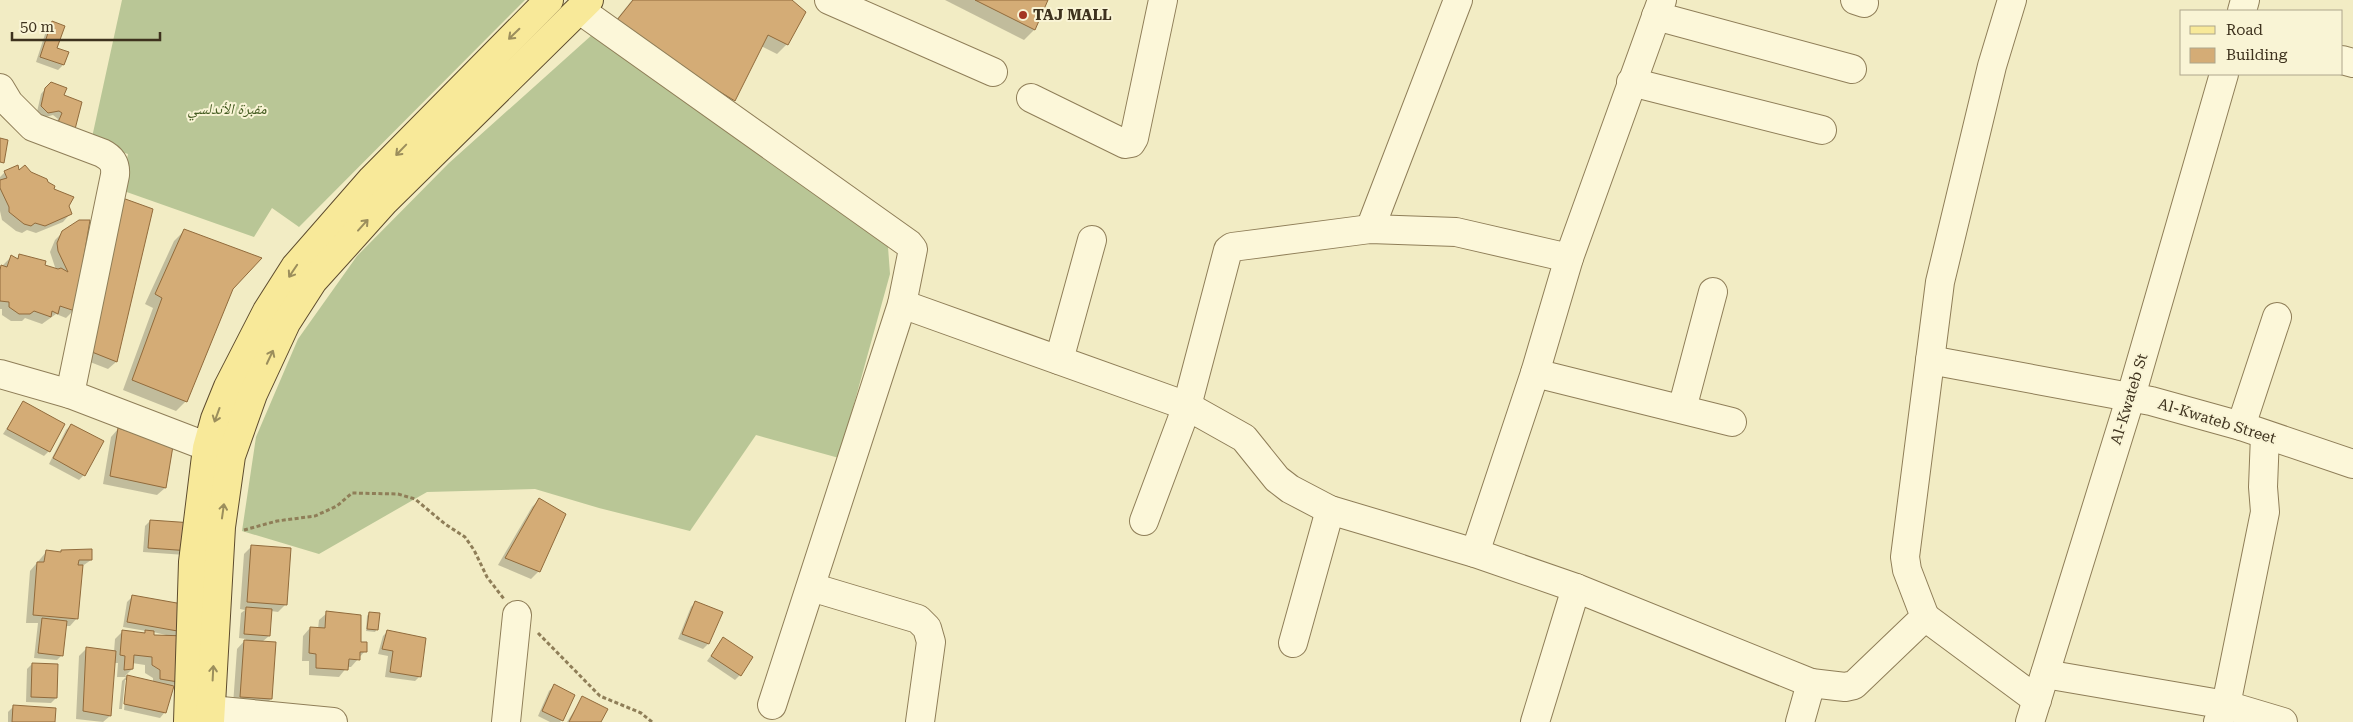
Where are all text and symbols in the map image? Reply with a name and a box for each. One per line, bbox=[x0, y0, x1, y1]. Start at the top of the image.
place label: TAJ MALL bbox=[1033, 6, 1112, 24]
marker: TAJ MALL bbox=[1017, 9, 1029, 21]
scale bar bbox=[12, 10, 160, 42]
legend bbox=[2180, 10, 2343, 75]
text: 50 m bbox=[20, 18, 55, 36]
text: Road bbox=[2226, 21, 2263, 39]
one-way arrow bbox=[508, 28, 520, 40]
text: Building bbox=[2226, 46, 2288, 64]
park label: مقبرة الأندلسي bbox=[187, 100, 267, 121]
one-way arrow bbox=[395, 144, 407, 156]
one-way arrow bbox=[357, 219, 369, 232]
one-way arrow bbox=[287, 264, 297, 278]
one-way arrow bbox=[266, 350, 275, 365]
street label: Al-Kwateb St bbox=[2107, 351, 2152, 447]
street label: Al-Kwateb Street bbox=[2156, 394, 2279, 448]
one-way arrow bbox=[212, 406, 221, 422]
one-way arrow bbox=[219, 504, 229, 520]
one-way arrow bbox=[208, 666, 217, 682]

